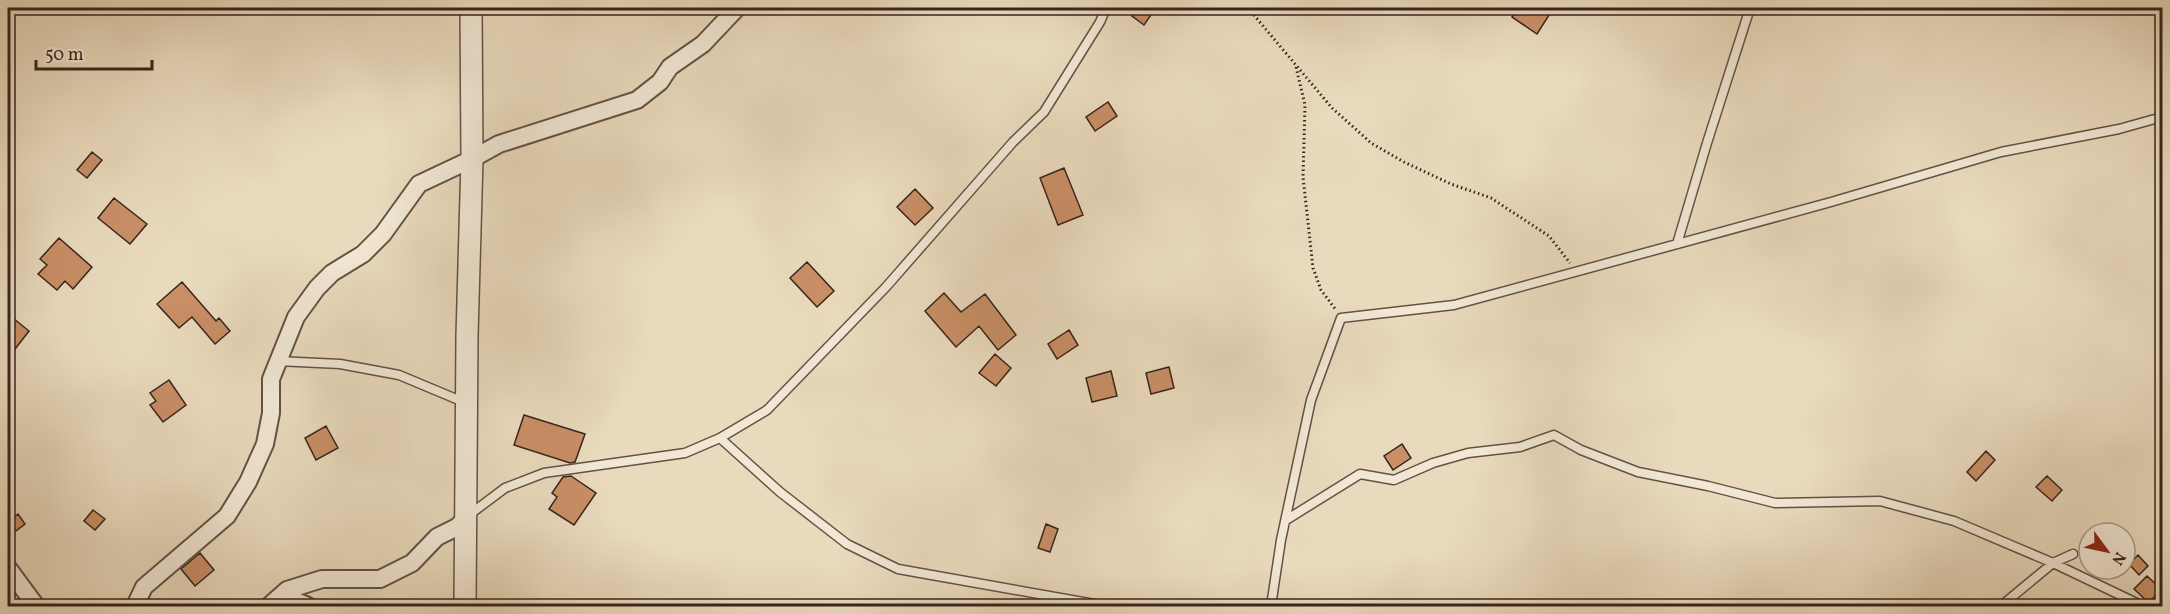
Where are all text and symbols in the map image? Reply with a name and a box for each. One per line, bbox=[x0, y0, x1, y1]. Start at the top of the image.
scale bar bbox=[36, 33, 152, 71]
text: 50 m bbox=[45, 43, 84, 68]
north arrow bbox=[2077, 521, 2137, 581]
text: N bbox=[2105, 547, 2130, 569]

